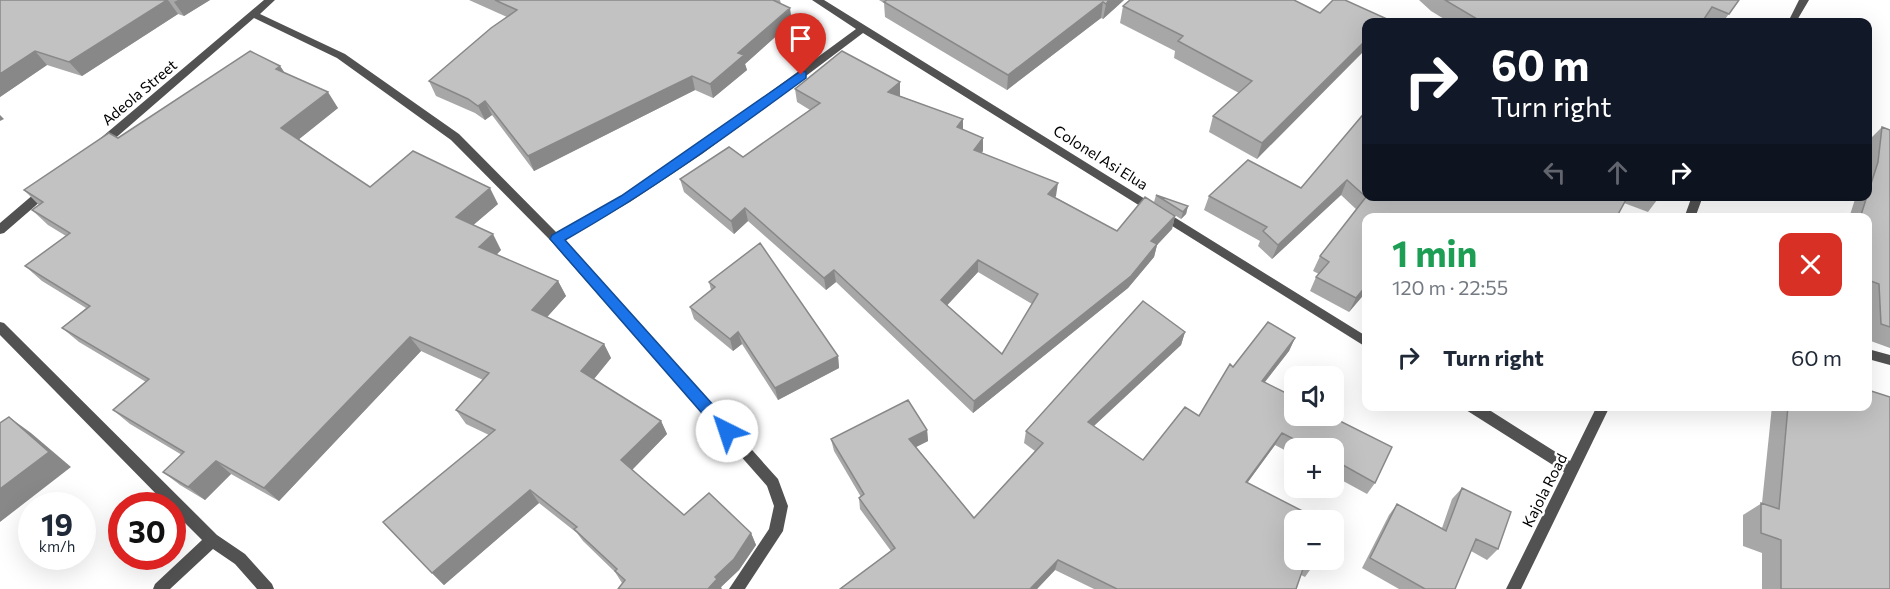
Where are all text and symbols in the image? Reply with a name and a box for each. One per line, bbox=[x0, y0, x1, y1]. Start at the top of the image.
pin bbox=[775, 13, 826, 75]
icon: arrive bbox=[784, 22, 817, 55]
text: 60 m bbox=[1491, 38, 1590, 90]
icon: right bbox=[1392, 42, 1470, 120]
street label: Adeola Street bbox=[98, 55, 180, 129]
text: Turn right bbox=[1491, 90, 1611, 123]
street label: Colonel Asi Elua bbox=[1050, 121, 1152, 193]
icon: left bbox=[1538, 156, 1571, 189]
icon: ahead bbox=[1601, 156, 1634, 189]
icon: right bbox=[1664, 156, 1697, 189]
text: 1 min bbox=[1392, 230, 1477, 274]
button: close bbox=[1779, 233, 1842, 296]
text: 120 m · 22:55 bbox=[1392, 275, 1508, 299]
icon: right bbox=[1392, 341, 1425, 374]
text: Turn right bbox=[1443, 344, 1544, 371]
text: 60 m bbox=[1791, 344, 1842, 371]
map controls bbox=[1284, 366, 1344, 570]
button: sound bbox=[1284, 366, 1344, 426]
position arrow bbox=[695, 399, 759, 463]
button: + bbox=[1284, 438, 1344, 498]
street label: Kajola Road bbox=[1518, 450, 1570, 530]
speed limit sign: 30 bbox=[108, 492, 186, 570]
text: 19 bbox=[41, 505, 73, 542]
button: − bbox=[1284, 510, 1344, 570]
text: km/h bbox=[39, 537, 75, 555]

